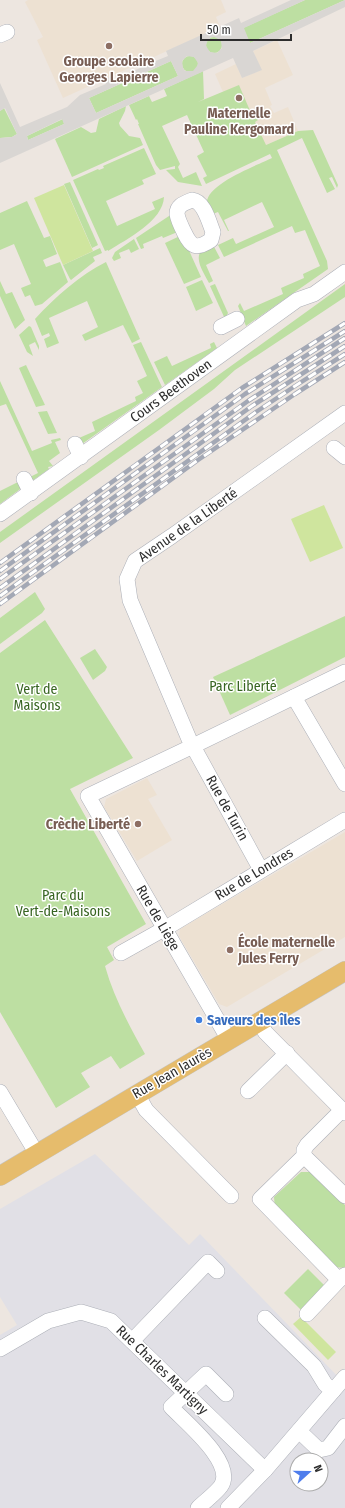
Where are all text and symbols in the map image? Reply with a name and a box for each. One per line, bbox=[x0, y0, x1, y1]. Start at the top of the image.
scale bar bbox=[201, 16, 291, 42]
text: 50 m bbox=[207, 23, 231, 37]
marker: Groupe scolaire Georges Lapierre bbox=[104, 41, 114, 51]
place label: Groupe scolaire Georges Lapierre bbox=[59, 53, 159, 86]
marker: Maternelle Pauline Kergomard bbox=[234, 93, 244, 103]
place label: Maternelle Pauline Kergomard bbox=[184, 105, 294, 138]
street label: Cours Beethoven bbox=[127, 356, 215, 426]
street label: Avenue de la Liberté bbox=[135, 484, 241, 566]
park label: Parc Liberté bbox=[209, 678, 277, 695]
park label: Vert de Maisons bbox=[13, 681, 61, 714]
street label: Rue de Turin bbox=[202, 772, 252, 844]
place label: Crèche Liberté bbox=[46, 816, 130, 833]
marker: Crèche Liberté bbox=[133, 819, 143, 829]
street label: Rue de Londres bbox=[212, 844, 296, 904]
street label: Rue de Liège bbox=[132, 882, 184, 954]
park label: Parc du Vert-de-Maisons bbox=[16, 887, 110, 920]
place label: École maternelle Jules Ferry bbox=[237, 933, 335, 967]
marker: École maternelle Jules Ferry bbox=[225, 945, 235, 955]
place label: Saveurs des îles bbox=[207, 1012, 300, 1029]
marker: Saveurs des îles bbox=[194, 1015, 204, 1025]
street label: Rue Jean Jaurès bbox=[129, 1043, 215, 1103]
street label: Rue Charles Martigny bbox=[113, 1322, 212, 1419]
north arrow bbox=[289, 1452, 329, 1492]
text: N bbox=[311, 1463, 325, 1474]

